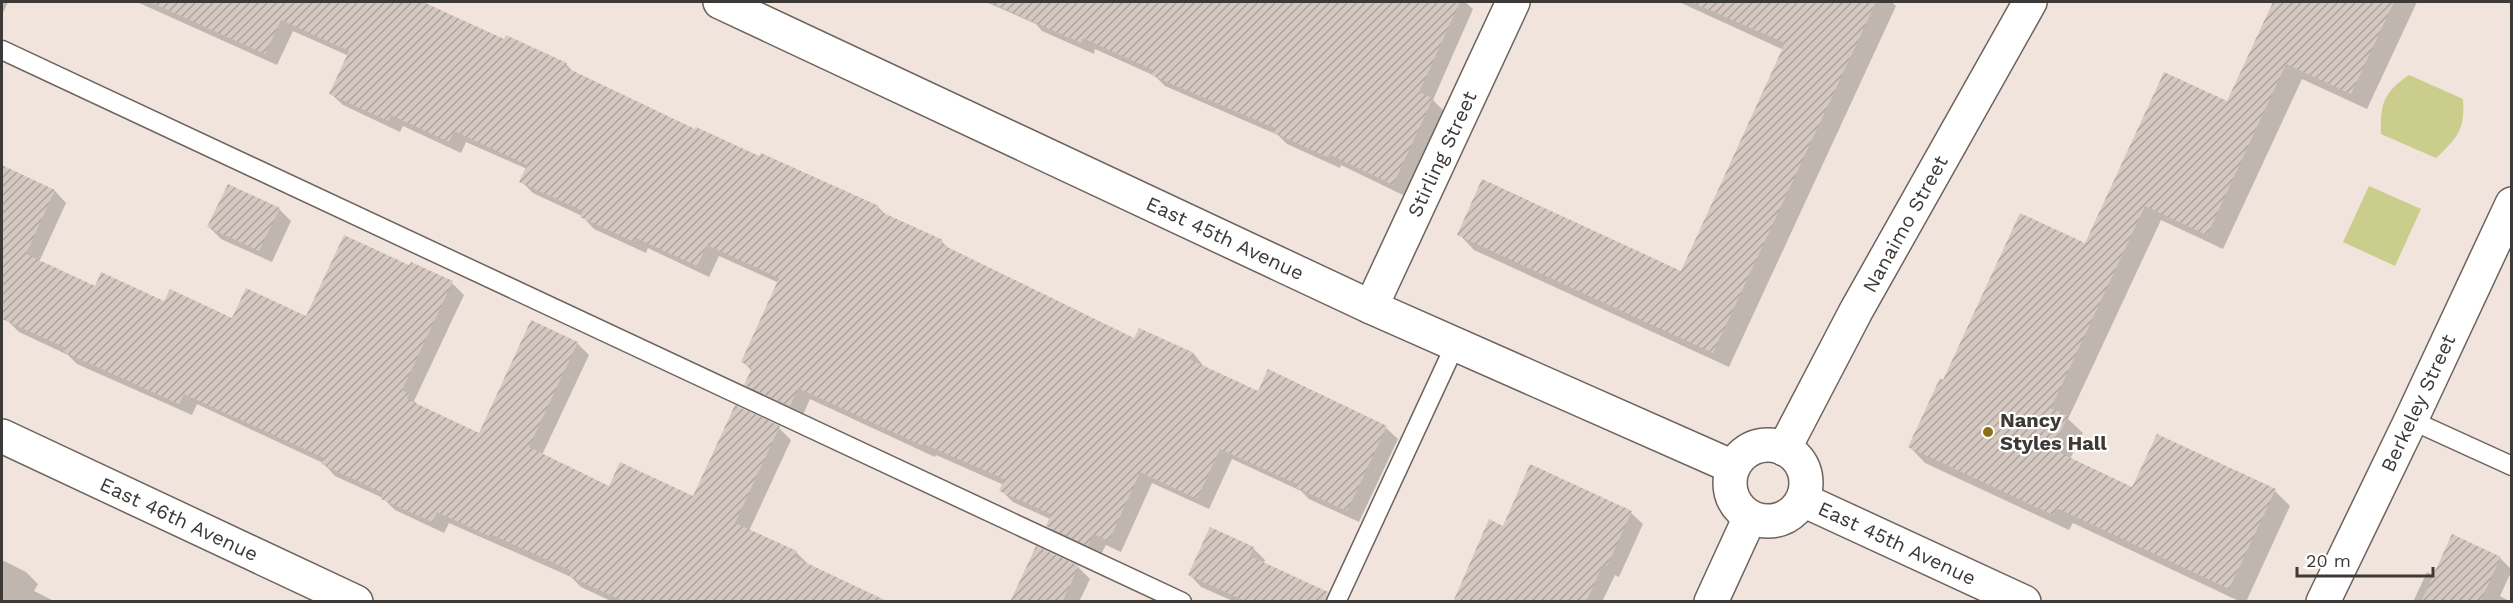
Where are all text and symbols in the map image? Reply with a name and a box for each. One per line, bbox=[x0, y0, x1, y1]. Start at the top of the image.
street label: Stirling Street bbox=[1402, 87, 1482, 221]
street label: Nanaimo Street bbox=[1857, 151, 1953, 297]
street label: East 45th Avenue bbox=[1142, 191, 1308, 285]
street label: Berkeley Street bbox=[2376, 330, 2461, 476]
place label: Nancy Styles Hall bbox=[2000, 408, 2107, 455]
marker: Nancy Styles Hall bbox=[1981, 425, 1995, 439]
street label: East 46th Avenue bbox=[96, 472, 262, 566]
street label: East 45th Avenue bbox=[1814, 496, 1980, 590]
scale bar bbox=[2297, 540, 2434, 578]
text: 20 m bbox=[2306, 550, 2351, 571]

